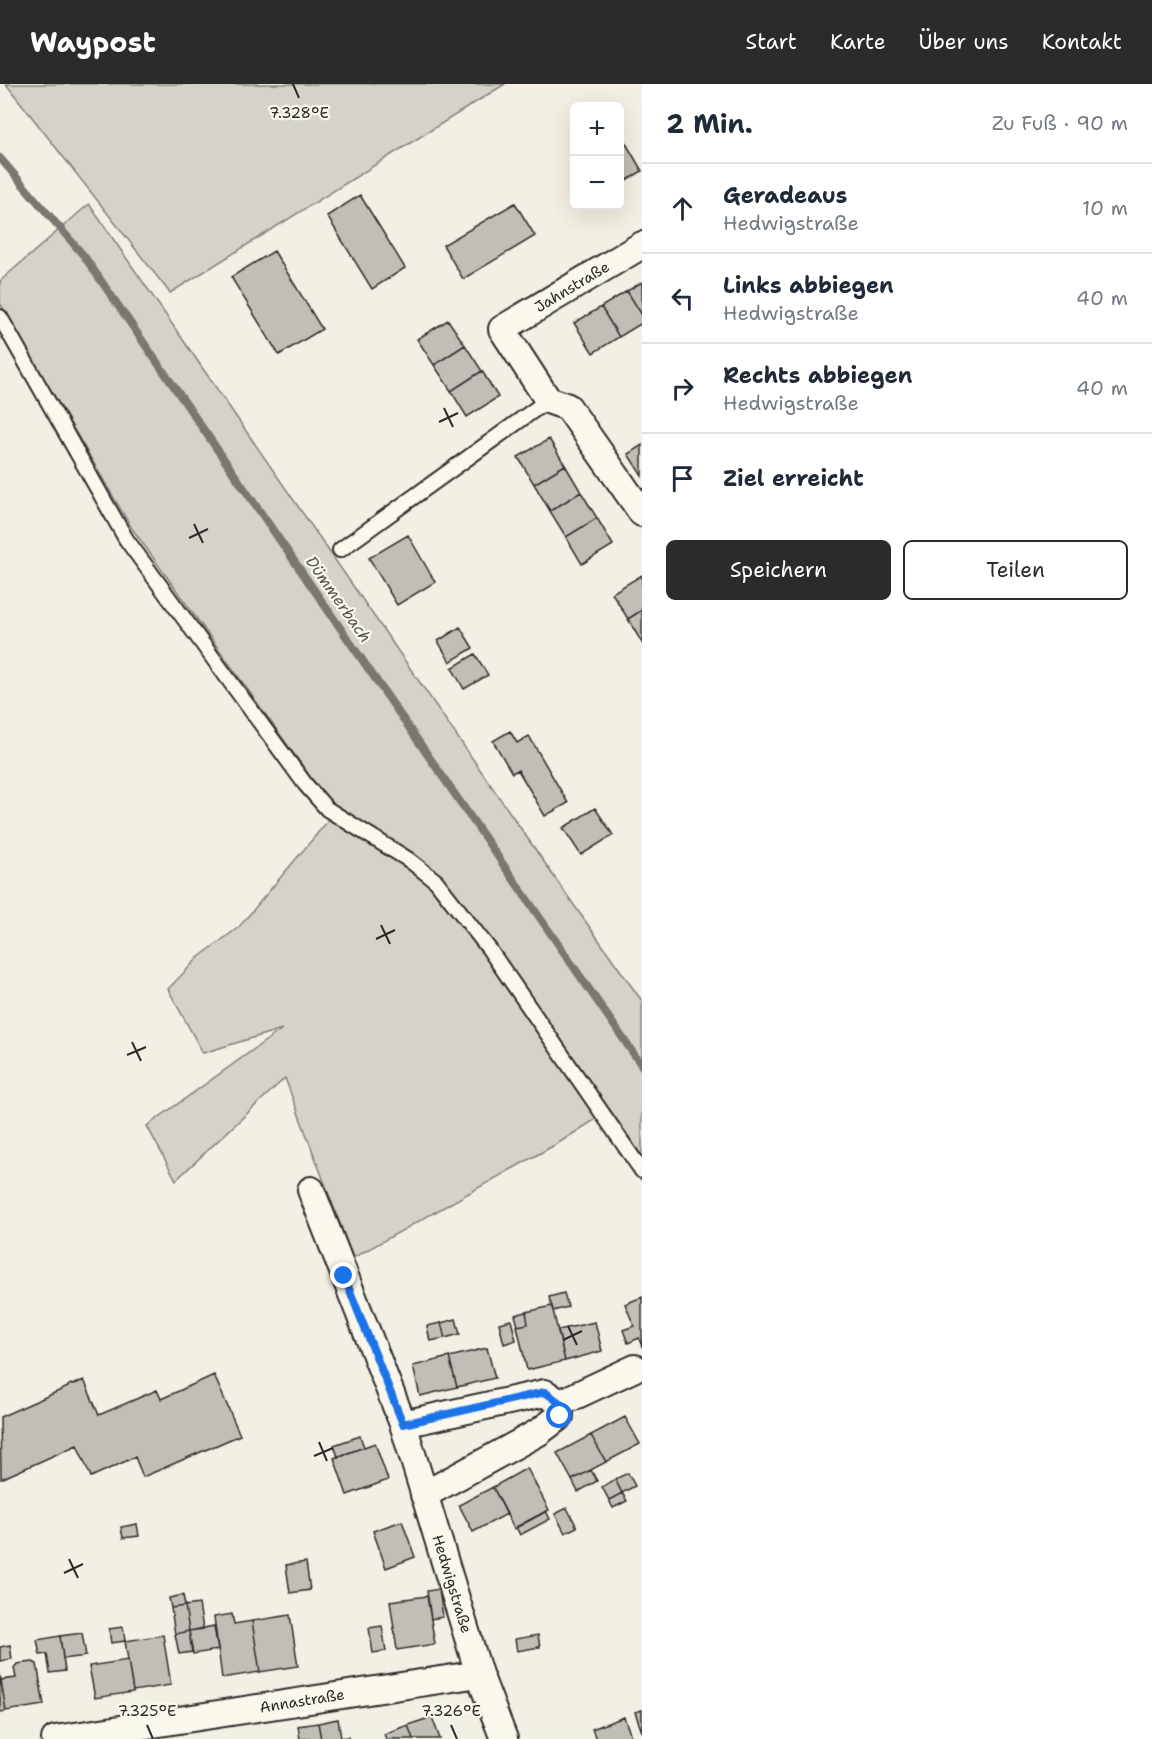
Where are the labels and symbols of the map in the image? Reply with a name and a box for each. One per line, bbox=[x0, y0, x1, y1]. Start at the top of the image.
text: 7.328°E bbox=[269, 103, 329, 123]
street label: Jahnstraße bbox=[531, 257, 613, 317]
water label: Dümmerbach bbox=[301, 552, 376, 647]
route end bbox=[330, 1262, 356, 1288]
route start bbox=[546, 1402, 572, 1428]
street label: Hedwigstraße bbox=[428, 1532, 476, 1636]
street label: Annastraße bbox=[258, 1684, 346, 1718]
text: 7.325°E bbox=[118, 1701, 176, 1721]
text: 7.326°E bbox=[421, 1701, 481, 1721]

